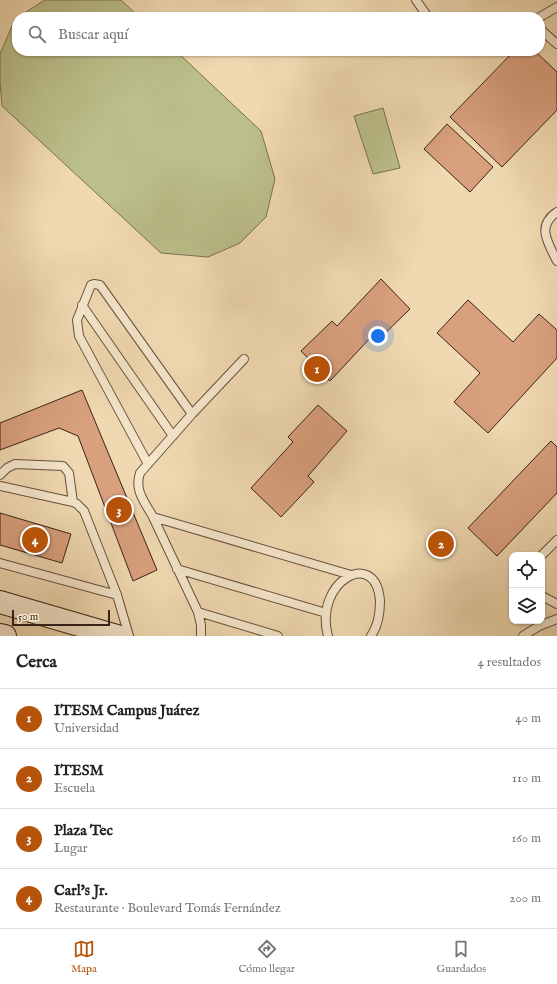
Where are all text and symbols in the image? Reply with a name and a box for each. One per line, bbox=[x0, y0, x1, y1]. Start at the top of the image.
search box bbox=[12, 12, 545, 56]
icon: search bbox=[26, 23, 48, 45]
text: Buscar aquí bbox=[58, 25, 128, 44]
your location bbox=[368, 326, 388, 346]
pin: 1 bbox=[304, 354, 330, 384]
pin: 3 bbox=[106, 495, 132, 525]
pin: 4 bbox=[22, 525, 48, 555]
pin: 2 bbox=[428, 529, 454, 559]
map controls bbox=[509, 552, 545, 624]
button: locate bbox=[509, 552, 545, 588]
button: layers bbox=[509, 588, 545, 624]
scale bar bbox=[12, 608, 110, 627]
text: 50 m bbox=[18, 610, 38, 624]
text: Cerca bbox=[16, 652, 57, 673]
text: 4 resultados bbox=[478, 654, 541, 671]
text: ITESM Campus Juárez bbox=[54, 701, 199, 720]
text: 1 bbox=[27, 710, 31, 727]
text: 40 m bbox=[515, 710, 541, 727]
text: Universidad bbox=[54, 720, 119, 737]
text: ITESM bbox=[54, 761, 104, 780]
text: 2 bbox=[26, 770, 32, 787]
text: 110 m bbox=[512, 770, 541, 787]
text: Escuela bbox=[54, 780, 95, 797]
text: Plaza Tec bbox=[54, 821, 113, 840]
text: 3 bbox=[27, 830, 31, 847]
text: 160 m bbox=[511, 830, 541, 847]
text: Lugar bbox=[54, 840, 87, 857]
text: Carl's Jr. bbox=[54, 881, 108, 900]
text: 4 bbox=[26, 890, 32, 907]
text: 200 m bbox=[509, 890, 541, 907]
text: Restaurante · Boulevard Tomás Fernández bbox=[54, 900, 281, 917]
tab: Mapa bbox=[71, 938, 97, 976]
tab: Cómo llegar bbox=[238, 938, 295, 976]
tab: Guardados bbox=[437, 938, 486, 976]

